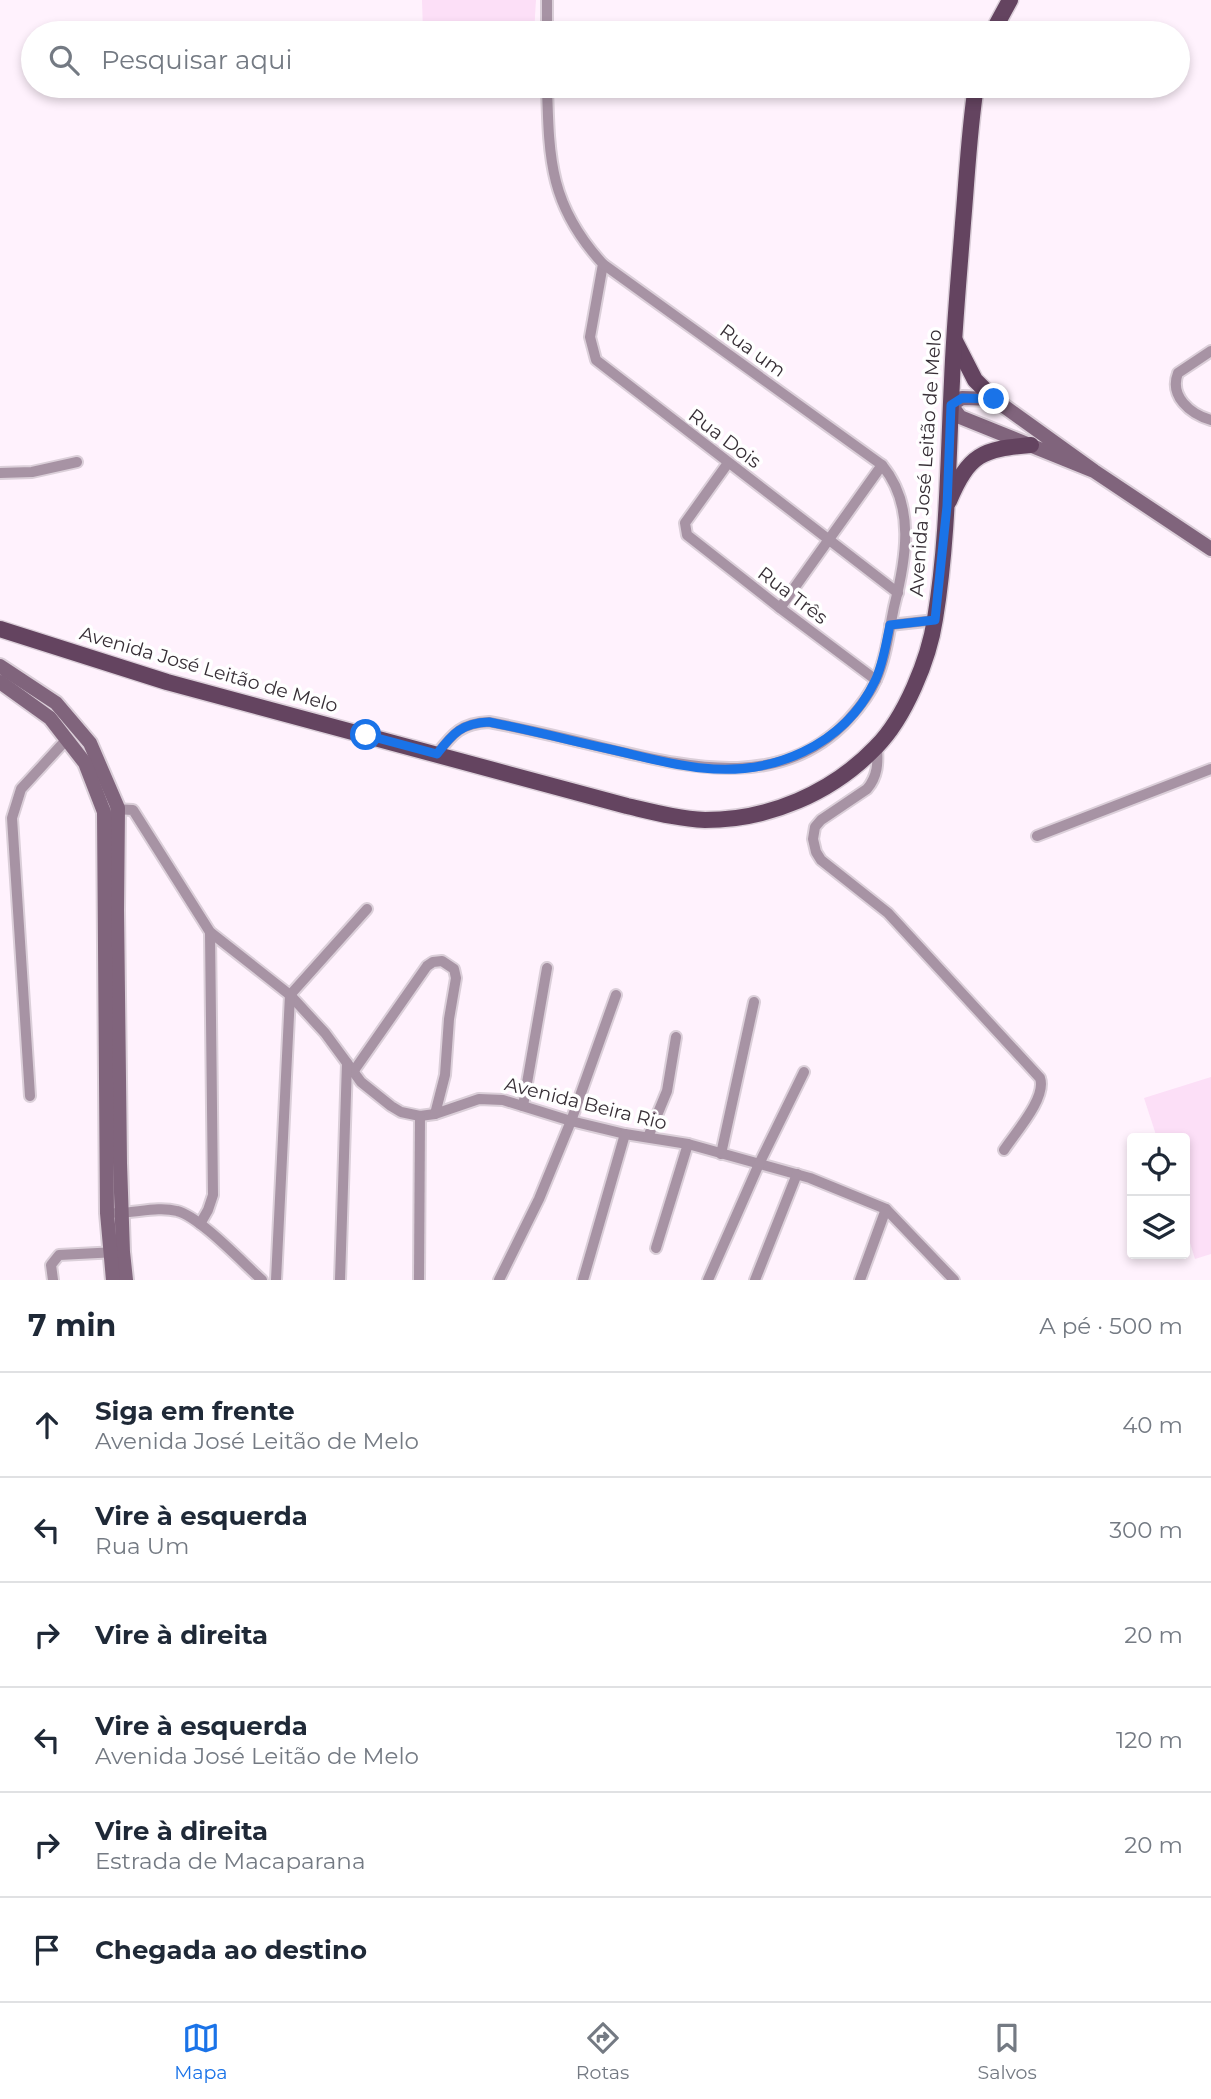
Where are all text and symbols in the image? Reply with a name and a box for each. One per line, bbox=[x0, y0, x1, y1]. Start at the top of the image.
search box bbox=[21, 21, 1190, 98]
icon: search bbox=[45, 41, 83, 79]
text: Pesquisar aqui bbox=[101, 44, 293, 76]
street label: Rua um bbox=[715, 319, 790, 382]
street label: Avenida José Leitão de Melo bbox=[905, 329, 946, 597]
route end bbox=[978, 383, 1009, 414]
street label: Rua Dois bbox=[684, 404, 765, 473]
street label: Rua Três bbox=[753, 562, 832, 629]
street label: Avenida José Leitão de Melo bbox=[77, 622, 341, 717]
route start bbox=[350, 719, 381, 750]
street label: Avenida Beira Rio bbox=[502, 1072, 669, 1135]
map controls bbox=[1127, 1133, 1190, 1259]
button: locate bbox=[1127, 1133, 1190, 1196]
button: layers bbox=[1127, 1196, 1190, 1259]
text: 7 min bbox=[28, 1307, 116, 1344]
text: A pé · 500 m bbox=[1039, 1312, 1183, 1340]
text: Siga em frente bbox=[95, 1395, 295, 1427]
icon: ahead bbox=[28, 1406, 66, 1444]
text: 40 m bbox=[1122, 1411, 1183, 1439]
text: Avenida José Leitão de Melo bbox=[95, 1427, 419, 1455]
text: Vire à esquerda bbox=[95, 1500, 308, 1532]
icon: left bbox=[28, 1511, 66, 1549]
text: 300 m bbox=[1109, 1516, 1183, 1544]
text: Rua Um bbox=[95, 1532, 189, 1560]
icon: right bbox=[28, 1616, 66, 1654]
text: Vire à direita bbox=[95, 1619, 268, 1651]
text: 20 m bbox=[1124, 1621, 1183, 1649]
text: Vire à esquerda bbox=[95, 1710, 308, 1742]
icon: left bbox=[28, 1721, 66, 1759]
text: 120 m bbox=[1116, 1726, 1183, 1754]
text: Avenida José Leitão de Melo bbox=[95, 1742, 419, 1770]
text: Vire à direita bbox=[95, 1815, 268, 1847]
icon: right bbox=[28, 1826, 66, 1864]
text: 20 m bbox=[1124, 1831, 1183, 1859]
text: Estrada de Macaparana bbox=[95, 1847, 365, 1875]
icon: arrive bbox=[28, 1931, 66, 1969]
text: Chegada ao destino bbox=[95, 1934, 367, 1966]
tab: Mapa bbox=[174, 2019, 228, 2084]
tab: Rotas bbox=[576, 2019, 629, 2084]
tab: Salvos bbox=[978, 2019, 1037, 2084]

